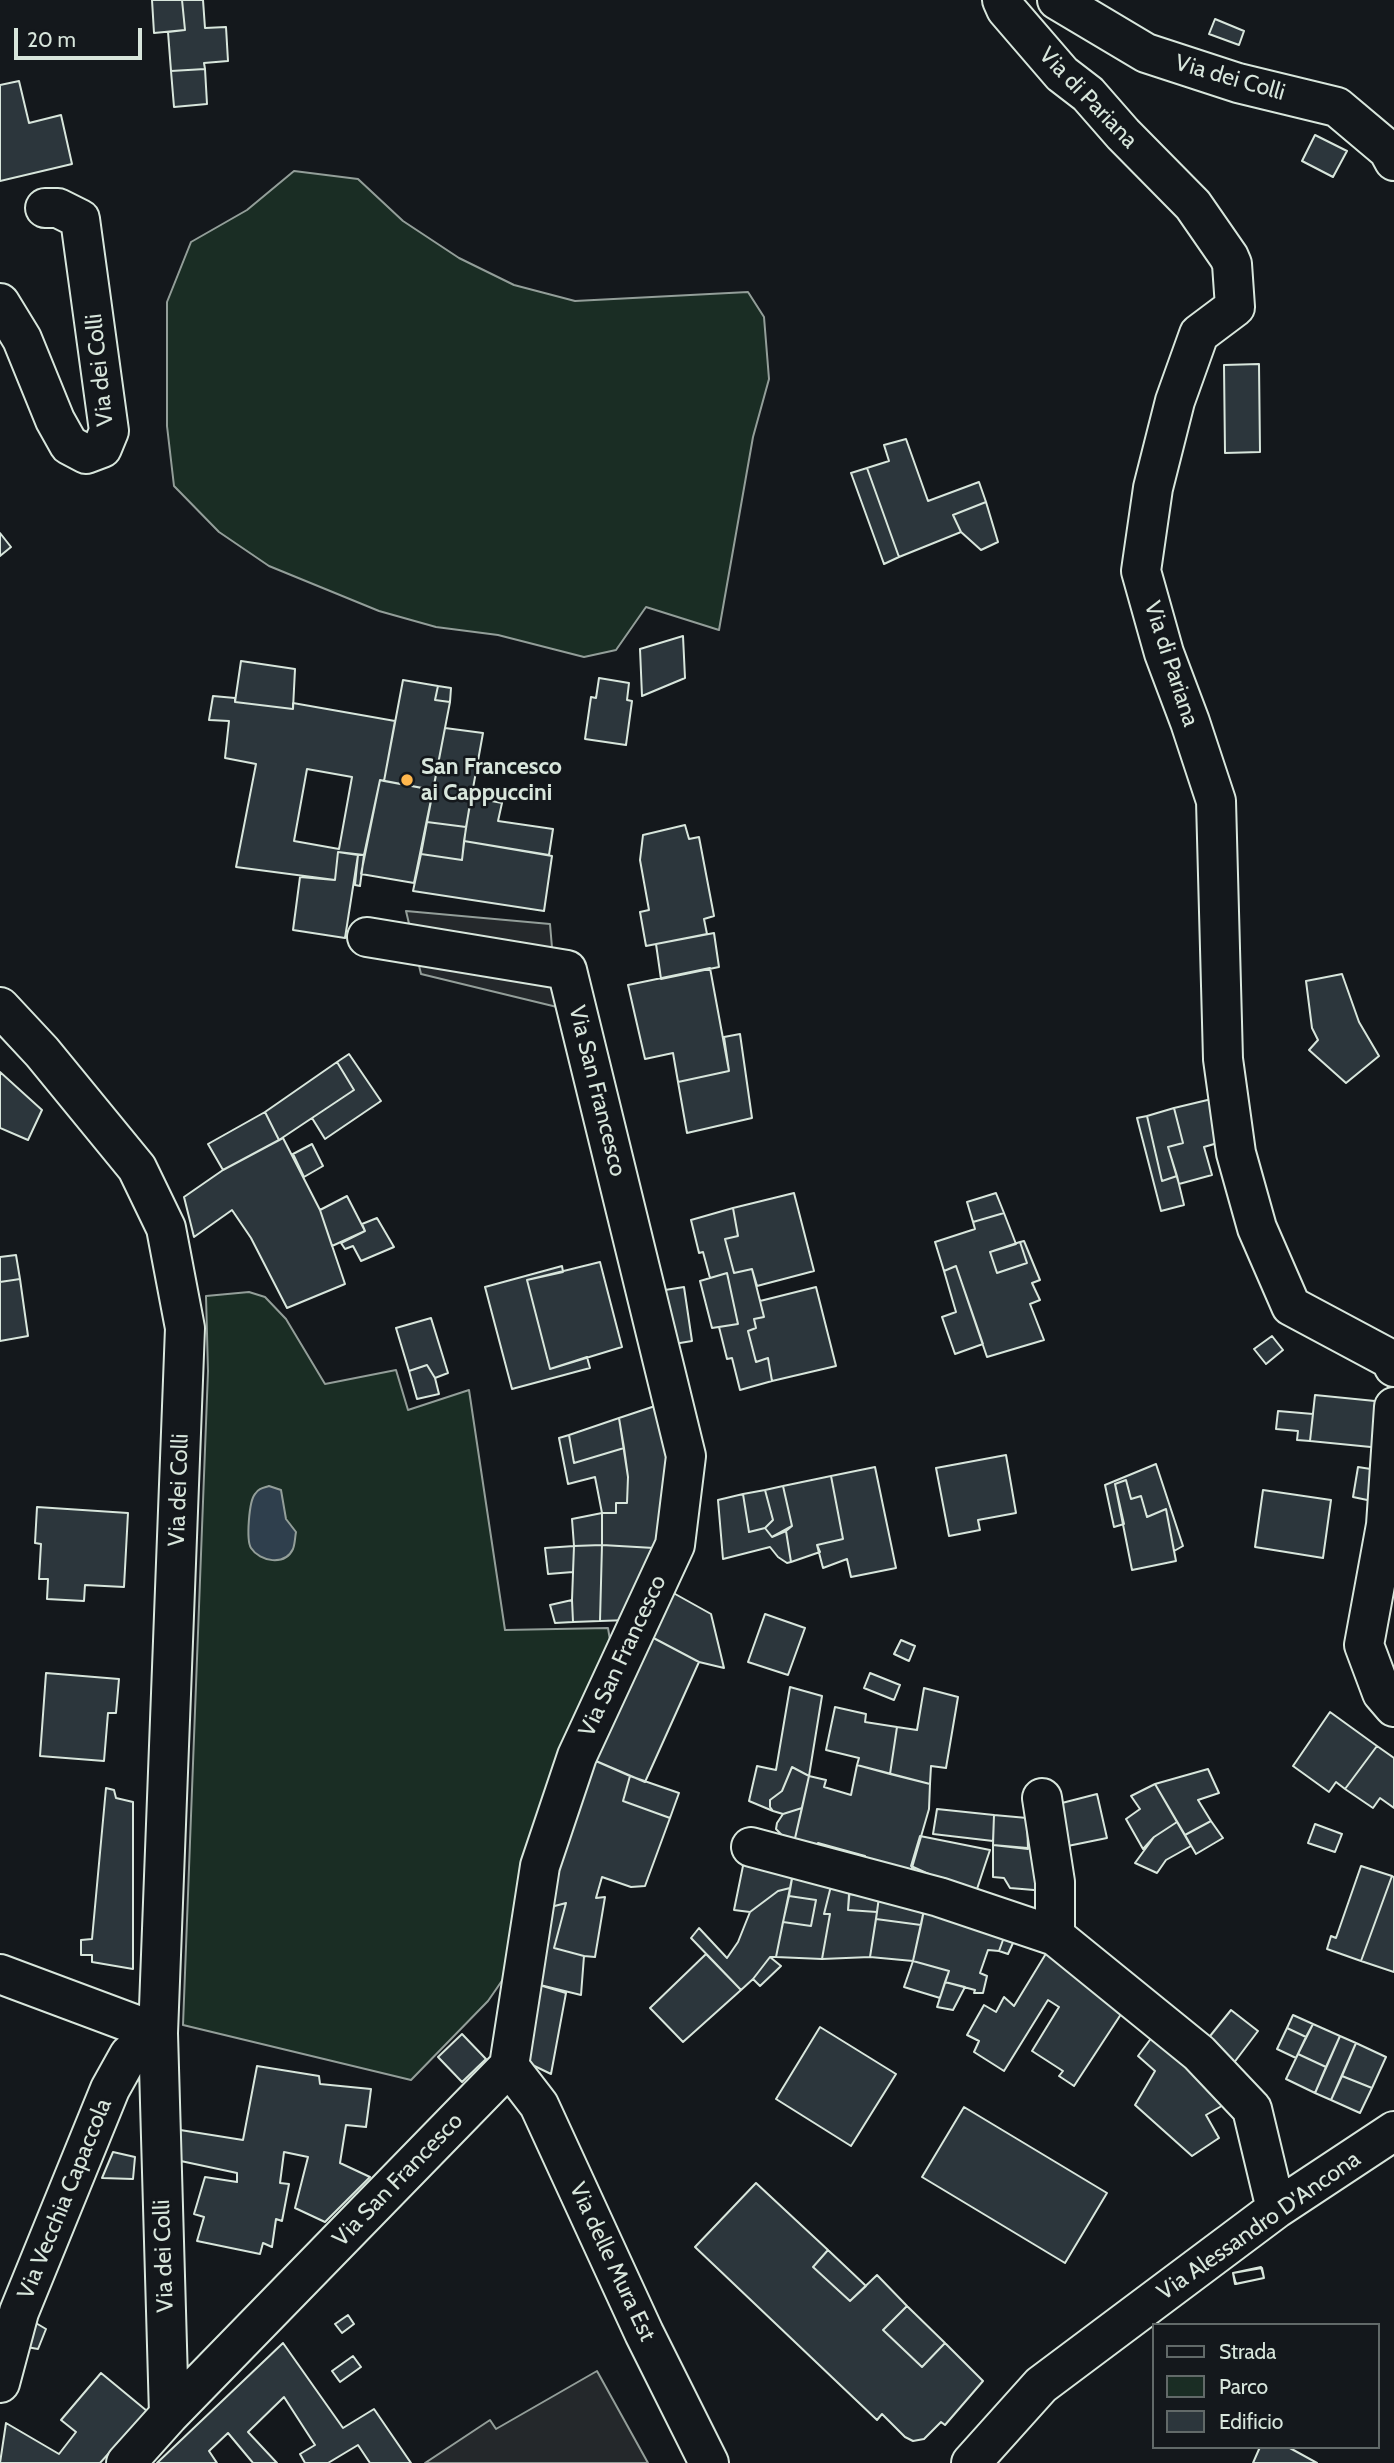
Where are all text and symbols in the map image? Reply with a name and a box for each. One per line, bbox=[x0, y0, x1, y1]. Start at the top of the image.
scale bar bbox=[18, 14, 145, 58]
text: 20 m bbox=[27, 27, 76, 52]
street label: Via di Pariana bbox=[1033, 42, 1143, 154]
street label: Via dei Colli bbox=[1172, 49, 1288, 107]
street label: Via dei Colli bbox=[80, 312, 120, 428]
street label: Via di Pariana bbox=[1138, 598, 1204, 730]
place label: San Francesco ai Cappuccini bbox=[421, 753, 562, 807]
marker: San Francesco ai Cappuccini bbox=[399, 772, 415, 788]
street label: Via San Francesco bbox=[562, 1003, 632, 1179]
street label: Via dei Colli bbox=[163, 1433, 195, 1547]
street label: Via San Francesco bbox=[573, 1571, 673, 1741]
street label: Via Vecchia Capaccola bbox=[12, 2095, 118, 2303]
street label: Via San Francesco bbox=[327, 2107, 469, 2253]
street label: Via Alessandro D'Ancona bbox=[1152, 2146, 1366, 2306]
street label: Via delle Mura Est bbox=[563, 2178, 661, 2346]
street label: Via dei Colli bbox=[148, 2199, 180, 2313]
legend bbox=[1152, 2323, 1380, 2449]
text: Strada bbox=[1219, 2339, 1276, 2364]
text: Parco bbox=[1219, 2374, 1268, 2399]
text: Edificio bbox=[1219, 2409, 1283, 2434]

